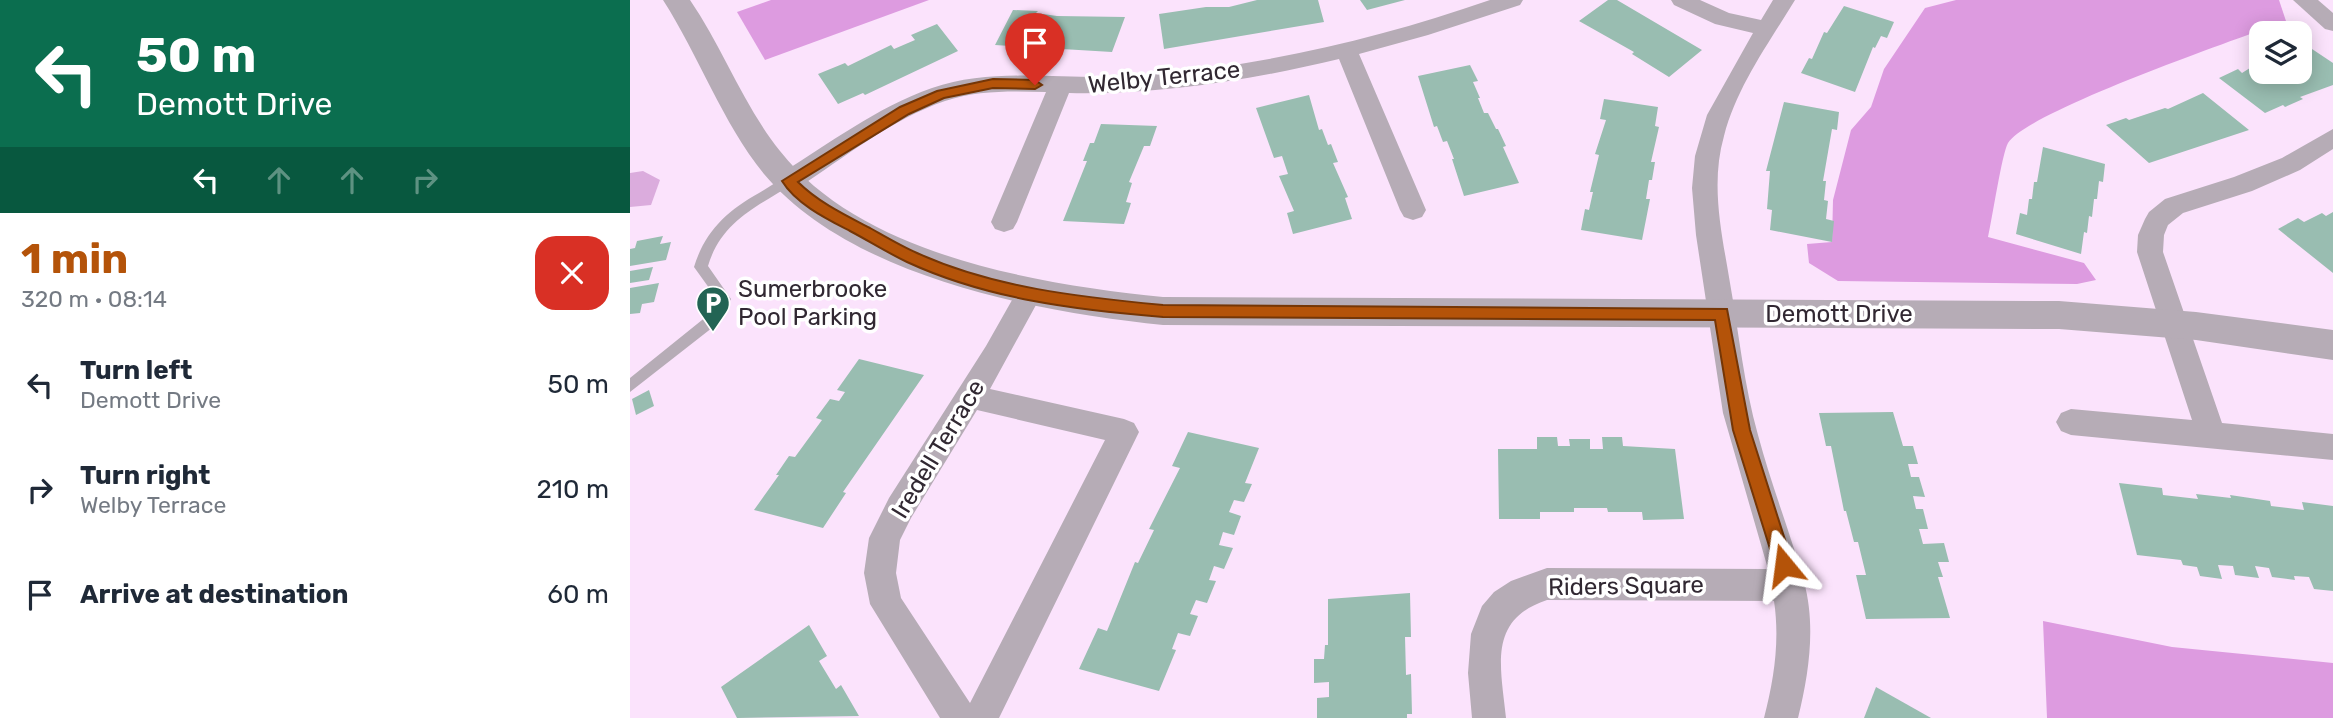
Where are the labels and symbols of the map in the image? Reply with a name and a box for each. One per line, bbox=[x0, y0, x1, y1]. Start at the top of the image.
pin bbox=[1005, 13, 1065, 85]
street label: Welby Terrace bbox=[1087, 55, 1241, 99]
place label: Sumerbrooke Pool Parking bbox=[738, 275, 887, 331]
parking icon: Sumerbrooke Pool Parking bbox=[694, 284, 732, 333]
street label: Demott Drive bbox=[1765, 300, 1913, 328]
street label: Iredell Terrace bbox=[886, 375, 990, 523]
position arrow bbox=[1747, 528, 1821, 602]
street label: Riders Square bbox=[1548, 571, 1704, 601]

